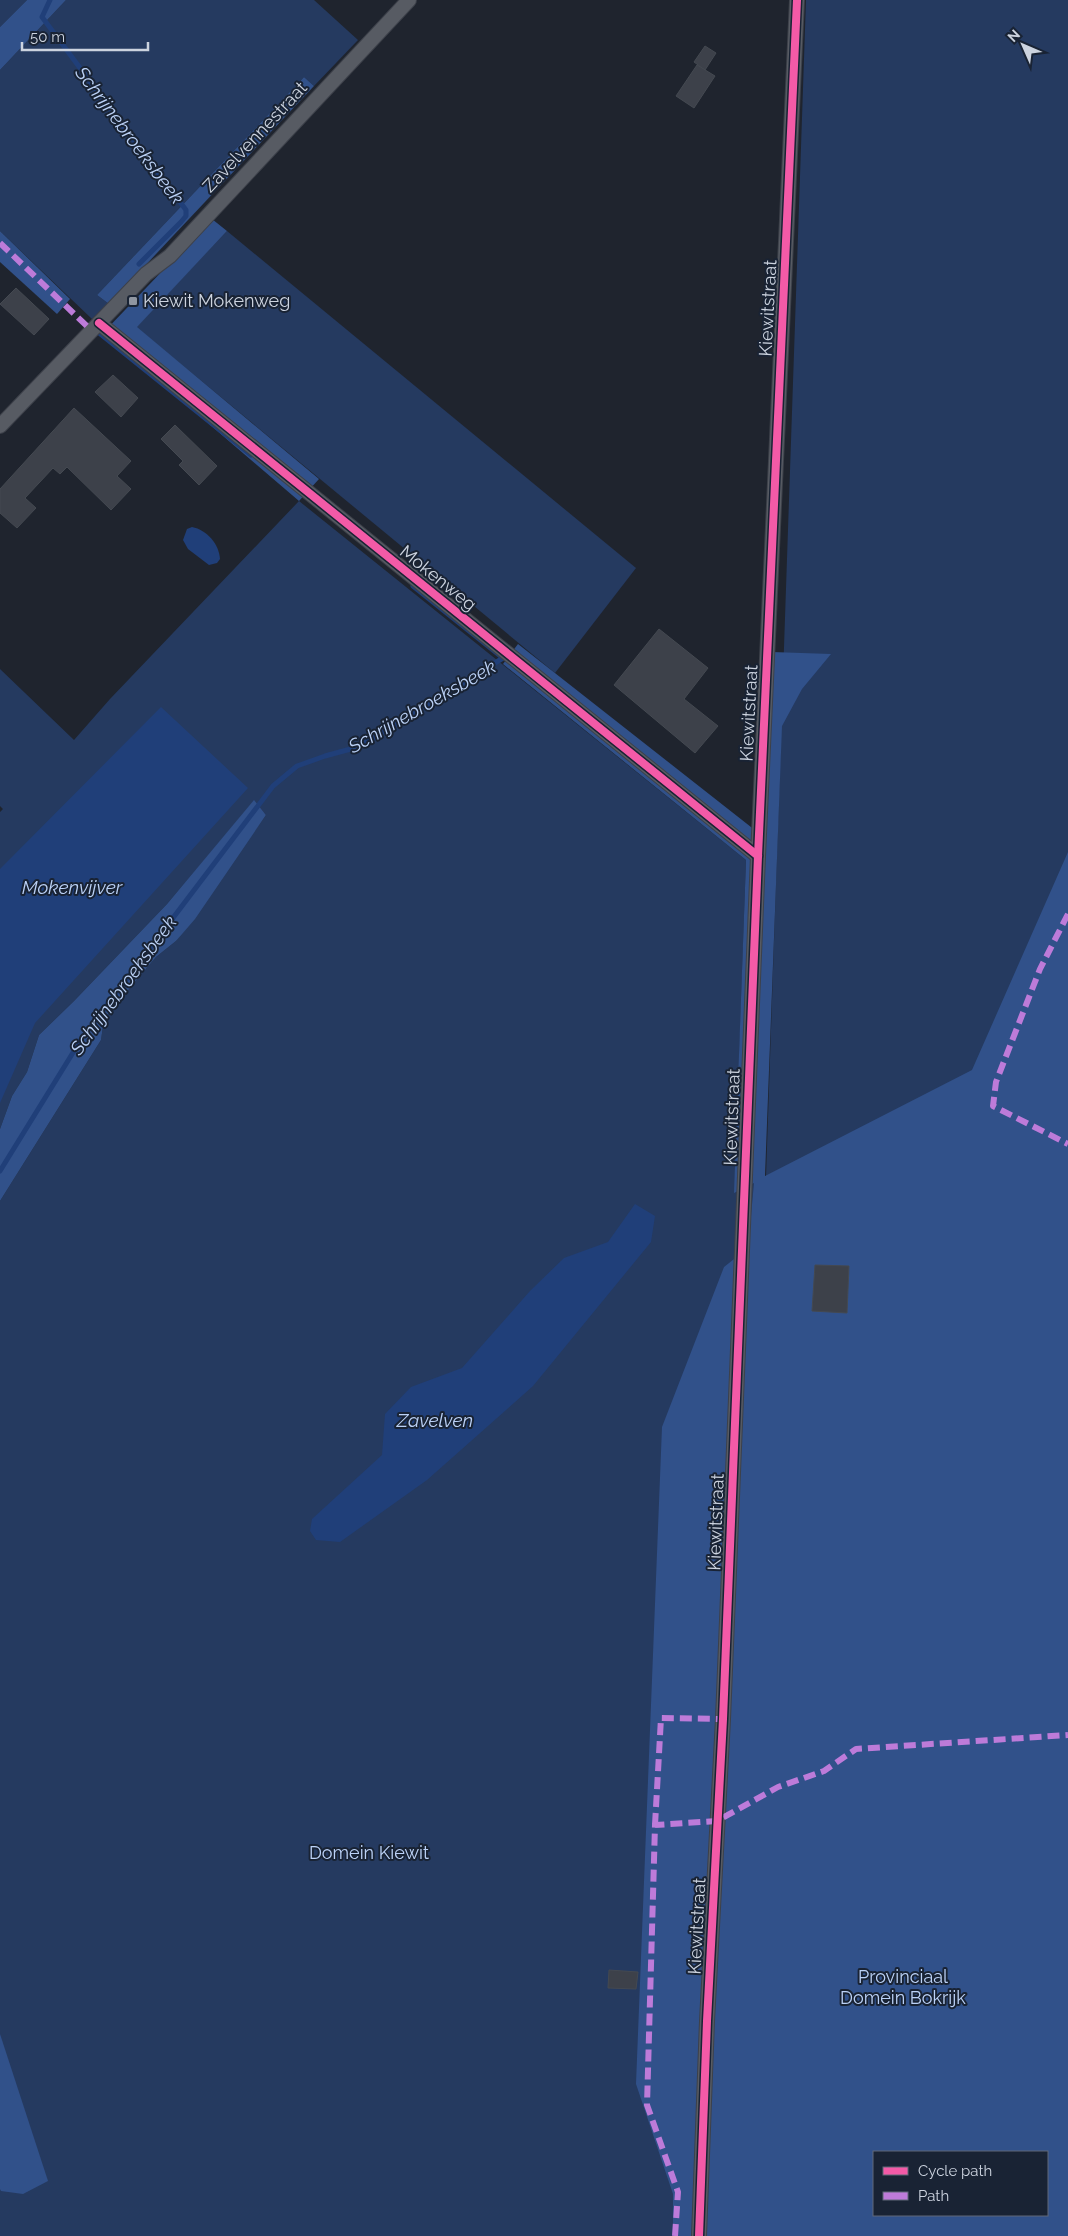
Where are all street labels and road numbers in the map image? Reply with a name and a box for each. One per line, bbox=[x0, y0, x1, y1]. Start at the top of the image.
street label: Zavelvennestraat bbox=[198, 77, 311, 196]
street label: Kiewitstraat bbox=[754, 259, 781, 357]
street label: Mokenweg bbox=[396, 540, 481, 615]
street label: Kiewitstraat bbox=[735, 664, 762, 762]
street label: Kiewitstraat bbox=[719, 1068, 744, 1166]
street label: Kiewitstraat bbox=[703, 1473, 728, 1571]
street label: Kiewitstraat bbox=[683, 1877, 710, 1975]

